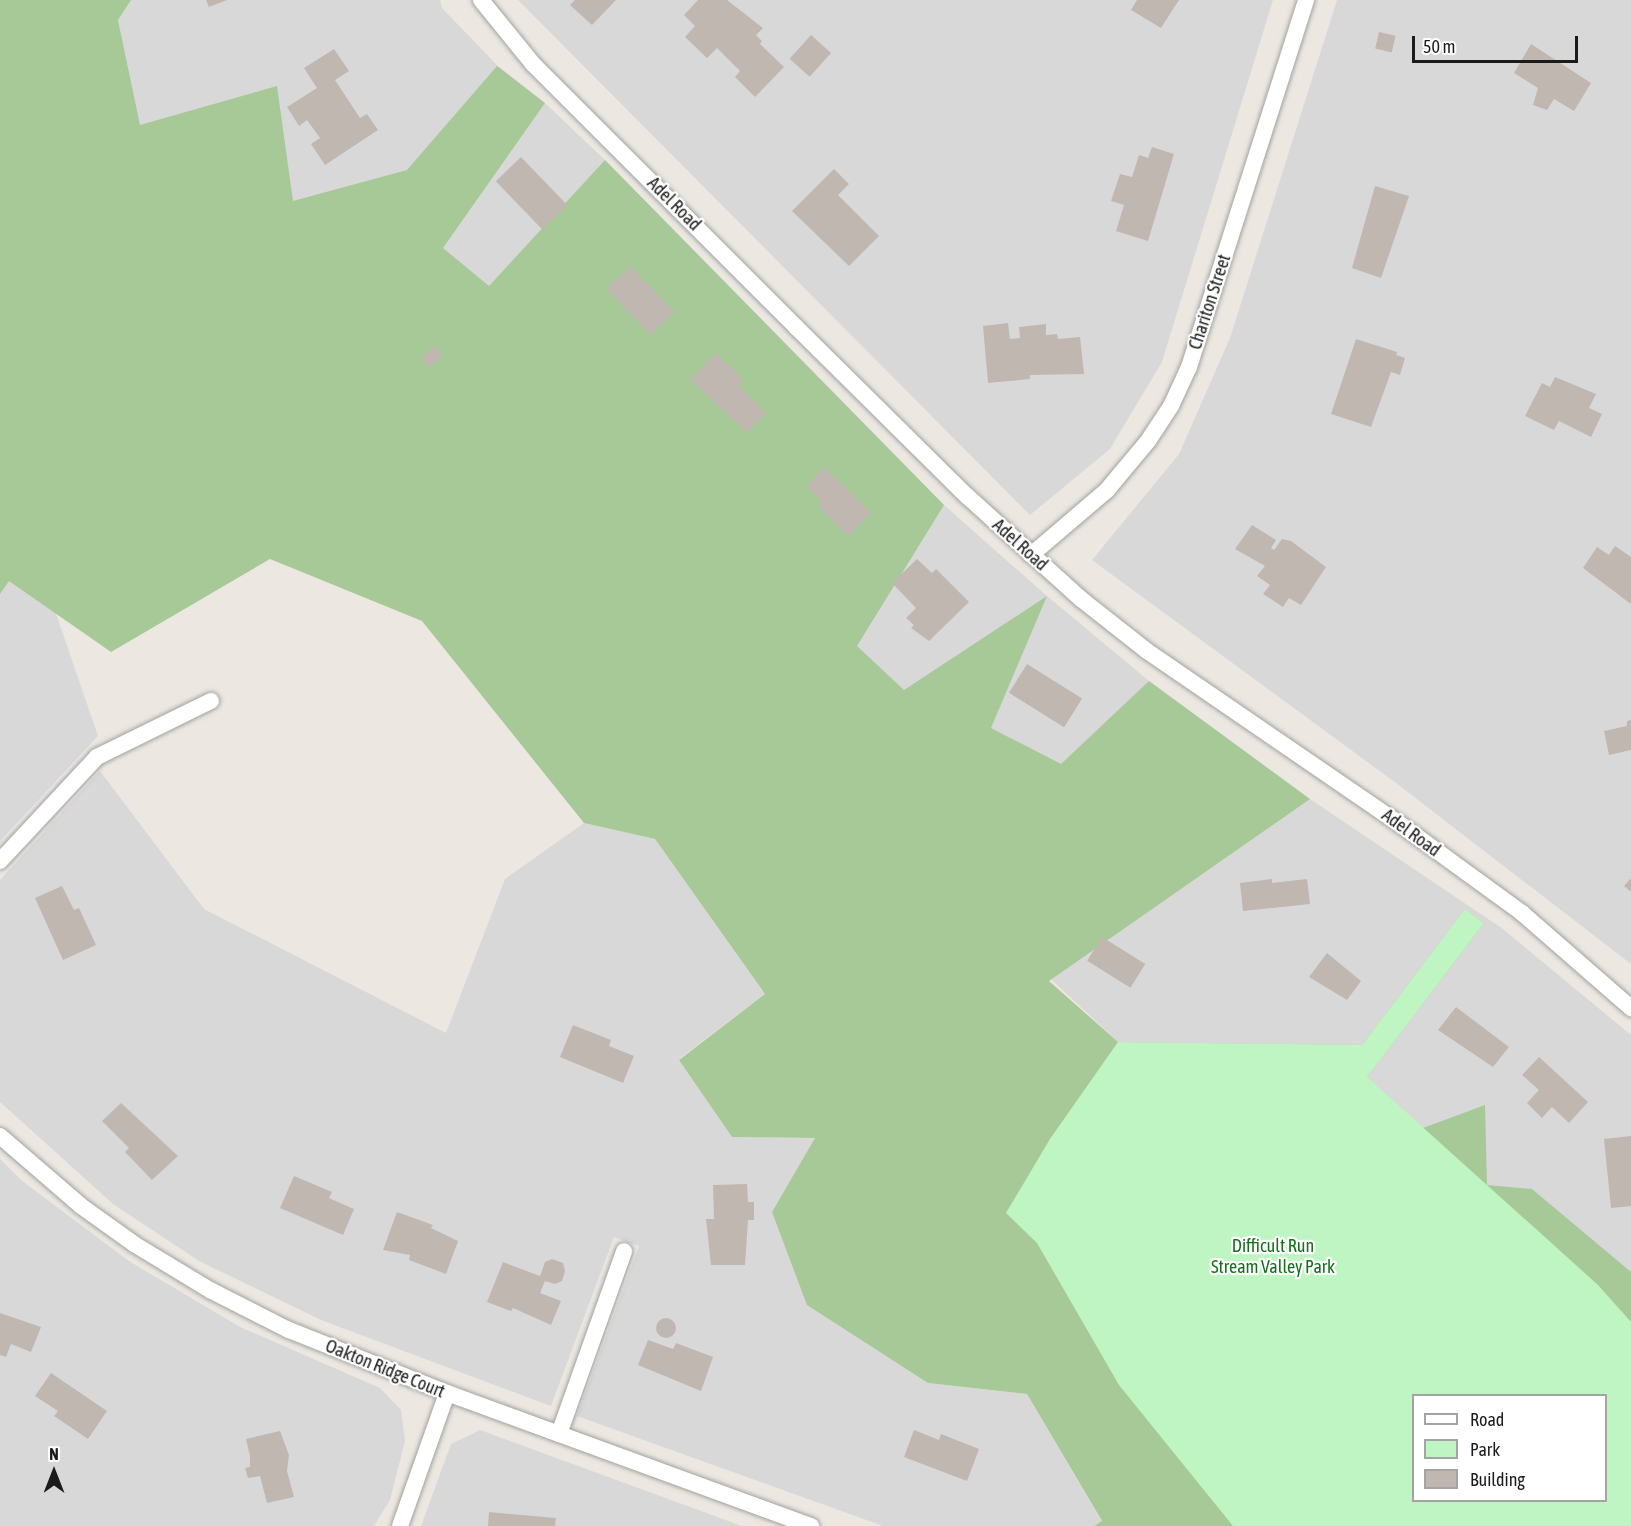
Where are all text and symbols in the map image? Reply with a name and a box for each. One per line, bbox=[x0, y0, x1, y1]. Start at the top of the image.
scale bar bbox=[1415, 24, 1582, 62]
text: 50 m bbox=[1423, 36, 1455, 57]
street label: Adel Road bbox=[643, 173, 705, 235]
street label: Chariton Street bbox=[1184, 252, 1236, 352]
street label: Adel Road bbox=[988, 515, 1052, 575]
street label: Adel Road bbox=[1378, 805, 1444, 861]
park label: Difficult Run Stream Valley Park bbox=[1211, 1236, 1335, 1278]
street label: Oakton Ridge Court bbox=[322, 1335, 448, 1403]
legend bbox=[1412, 1394, 1607, 1502]
text: Road bbox=[1470, 1409, 1504, 1430]
text: Park bbox=[1470, 1439, 1500, 1460]
north arrow bbox=[24, 1442, 84, 1502]
text: N bbox=[49, 1445, 59, 1463]
text: Building bbox=[1470, 1469, 1525, 1490]

